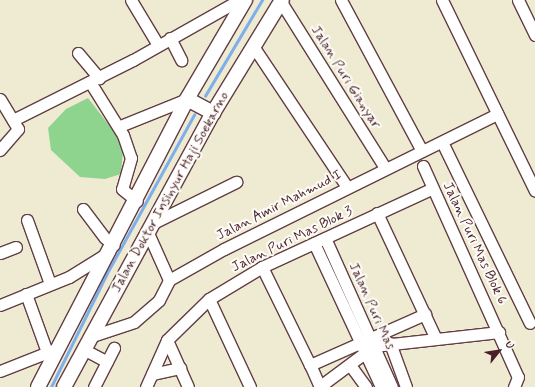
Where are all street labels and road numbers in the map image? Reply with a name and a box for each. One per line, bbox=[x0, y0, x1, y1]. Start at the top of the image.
street label: Jalan Puri Gianyar bbox=[308, 23, 384, 131]
street label: Jalan Doktor Insinyur Haji Soekarno bbox=[107, 88, 233, 296]
street label: Jalan Amir Mahmud I bbox=[214, 166, 344, 244]
street label: Jalan Puri Mas Blok 6 bbox=[439, 179, 511, 307]
street label: Jalan Puri Mas Blok 3 bbox=[229, 202, 355, 276]
street label: Jalan Puri Mas bbox=[345, 260, 399, 352]

